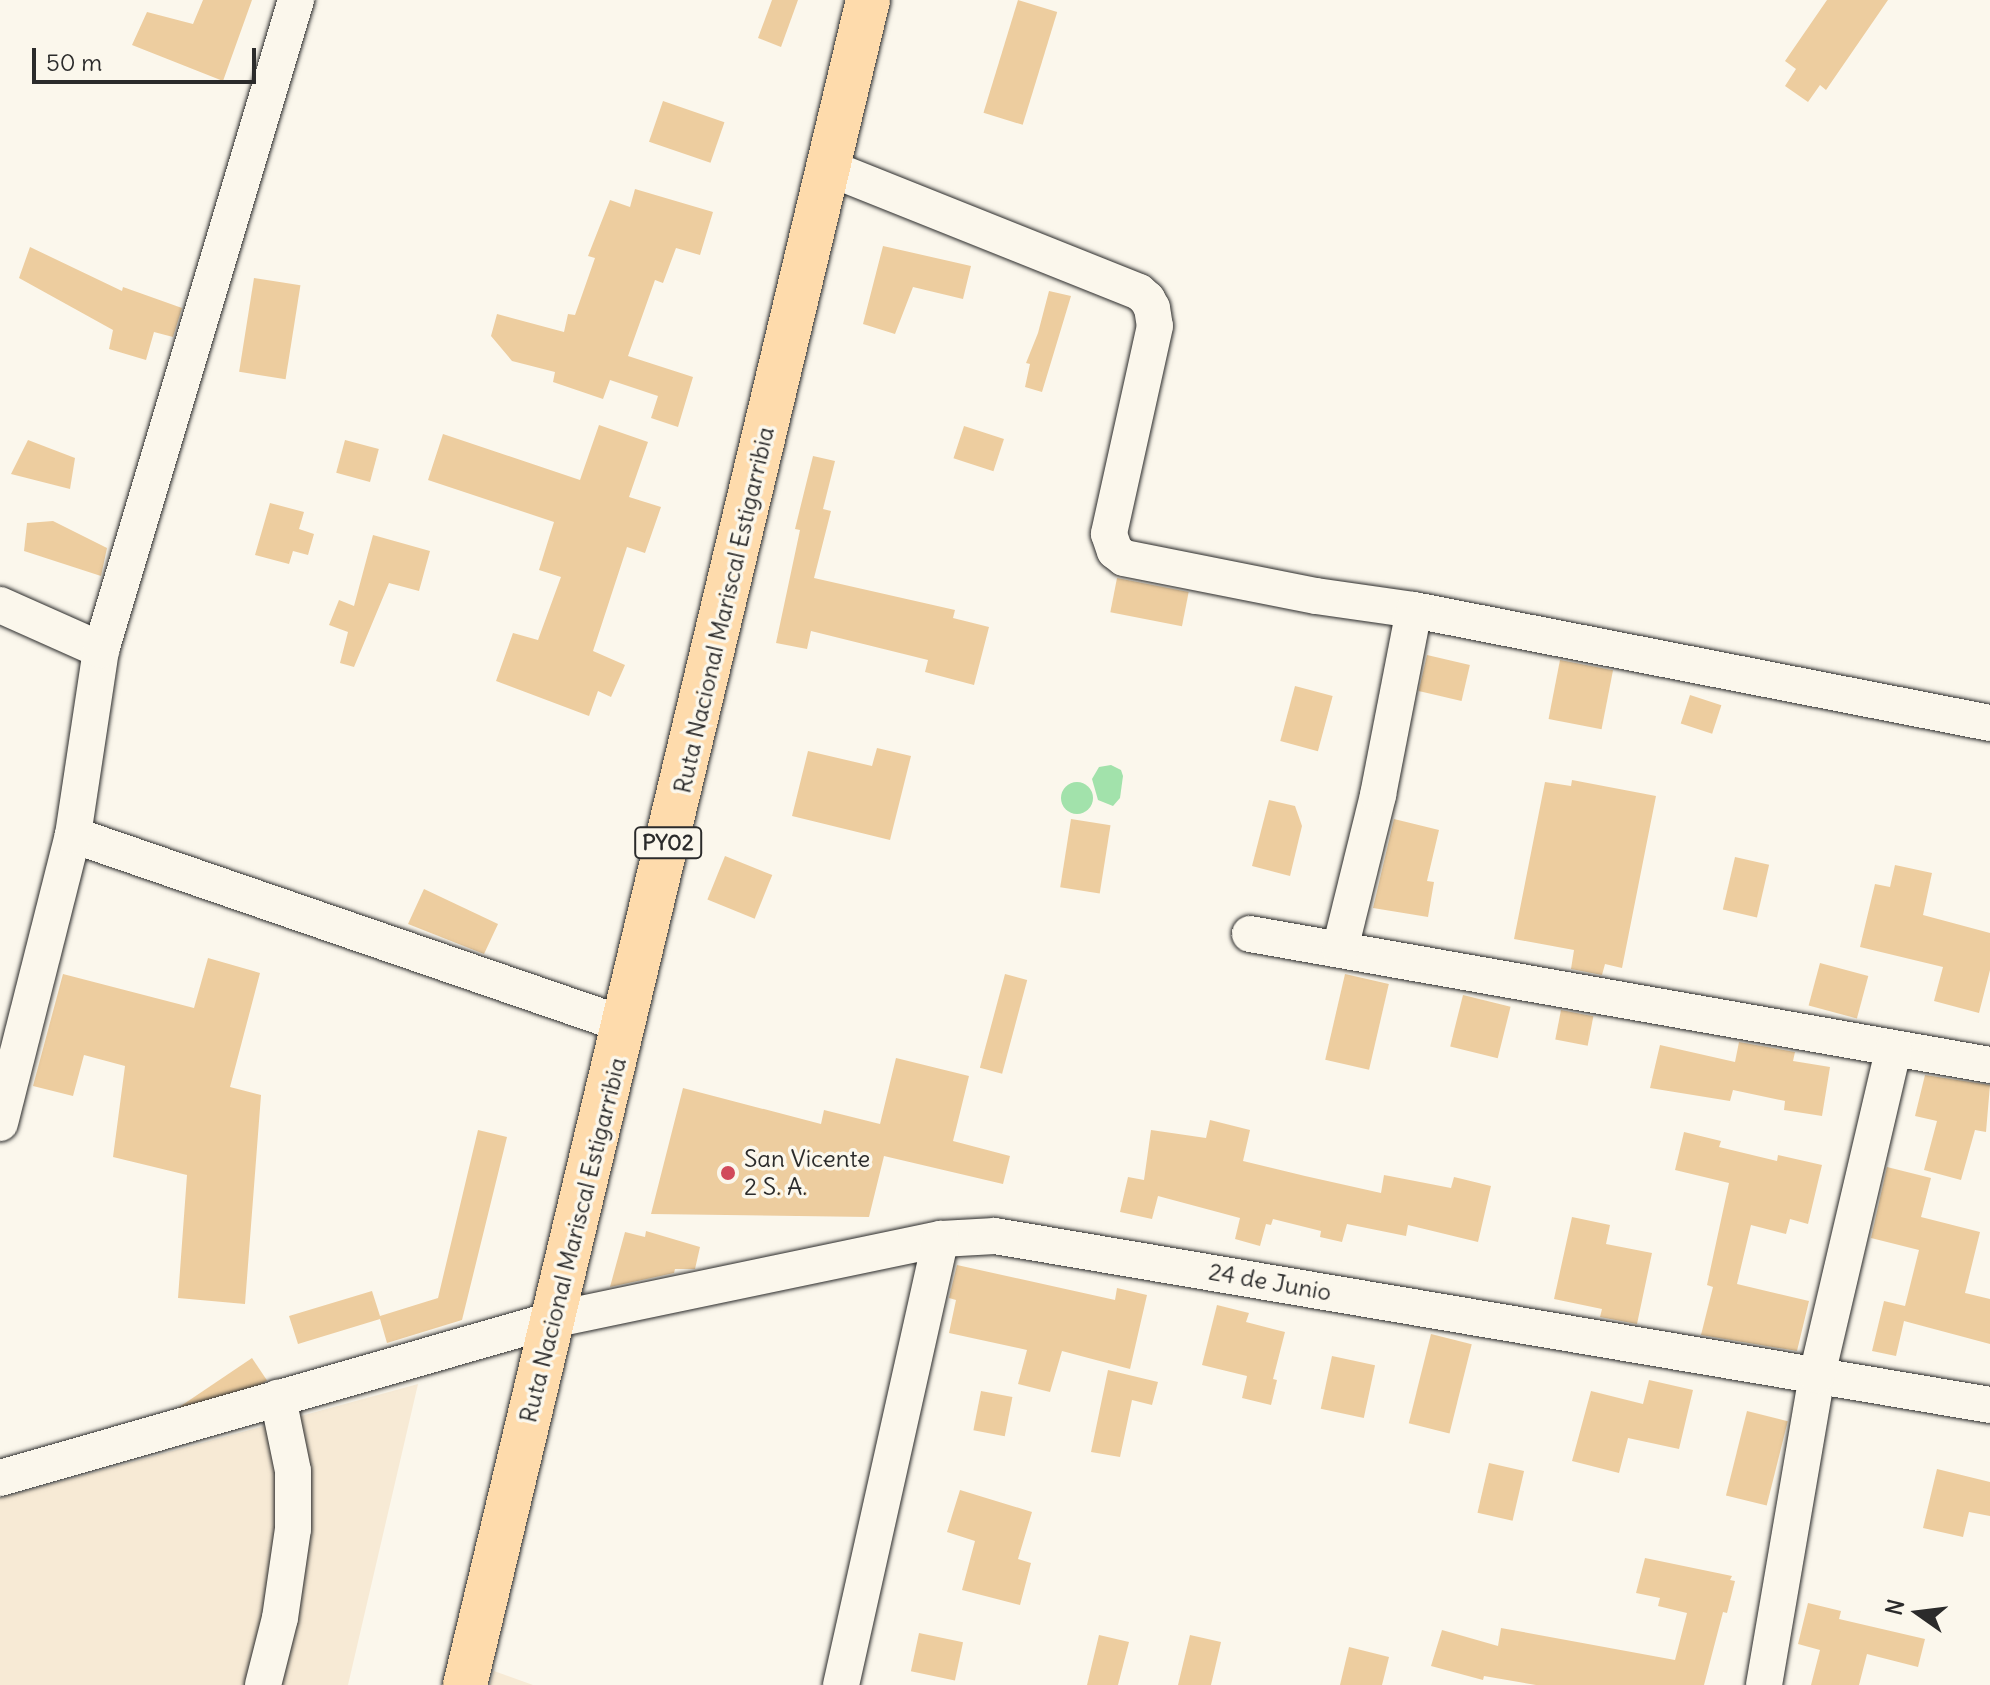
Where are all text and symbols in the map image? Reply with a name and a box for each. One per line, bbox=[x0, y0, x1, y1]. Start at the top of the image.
scale bar bbox=[36, 32, 260, 82]
text: 50 m bbox=[46, 47, 102, 77]
street label: Ruta Nacional Mariscal Estigarribia bbox=[668, 424, 780, 796]
road number: PY02 bbox=[634, 825, 702, 861]
street label: Ruta Nacional Mariscal Estigarribia bbox=[514, 1055, 632, 1425]
place label: San Vicente 2 S. A. bbox=[744, 1145, 870, 1201]
marker: San Vicente 2 S. A. bbox=[719, 1164, 737, 1182]
street label: 24 de Junio bbox=[1206, 1257, 1334, 1307]
north arrow bbox=[1878, 1573, 1958, 1653]
text: N bbox=[1879, 1596, 1910, 1618]

